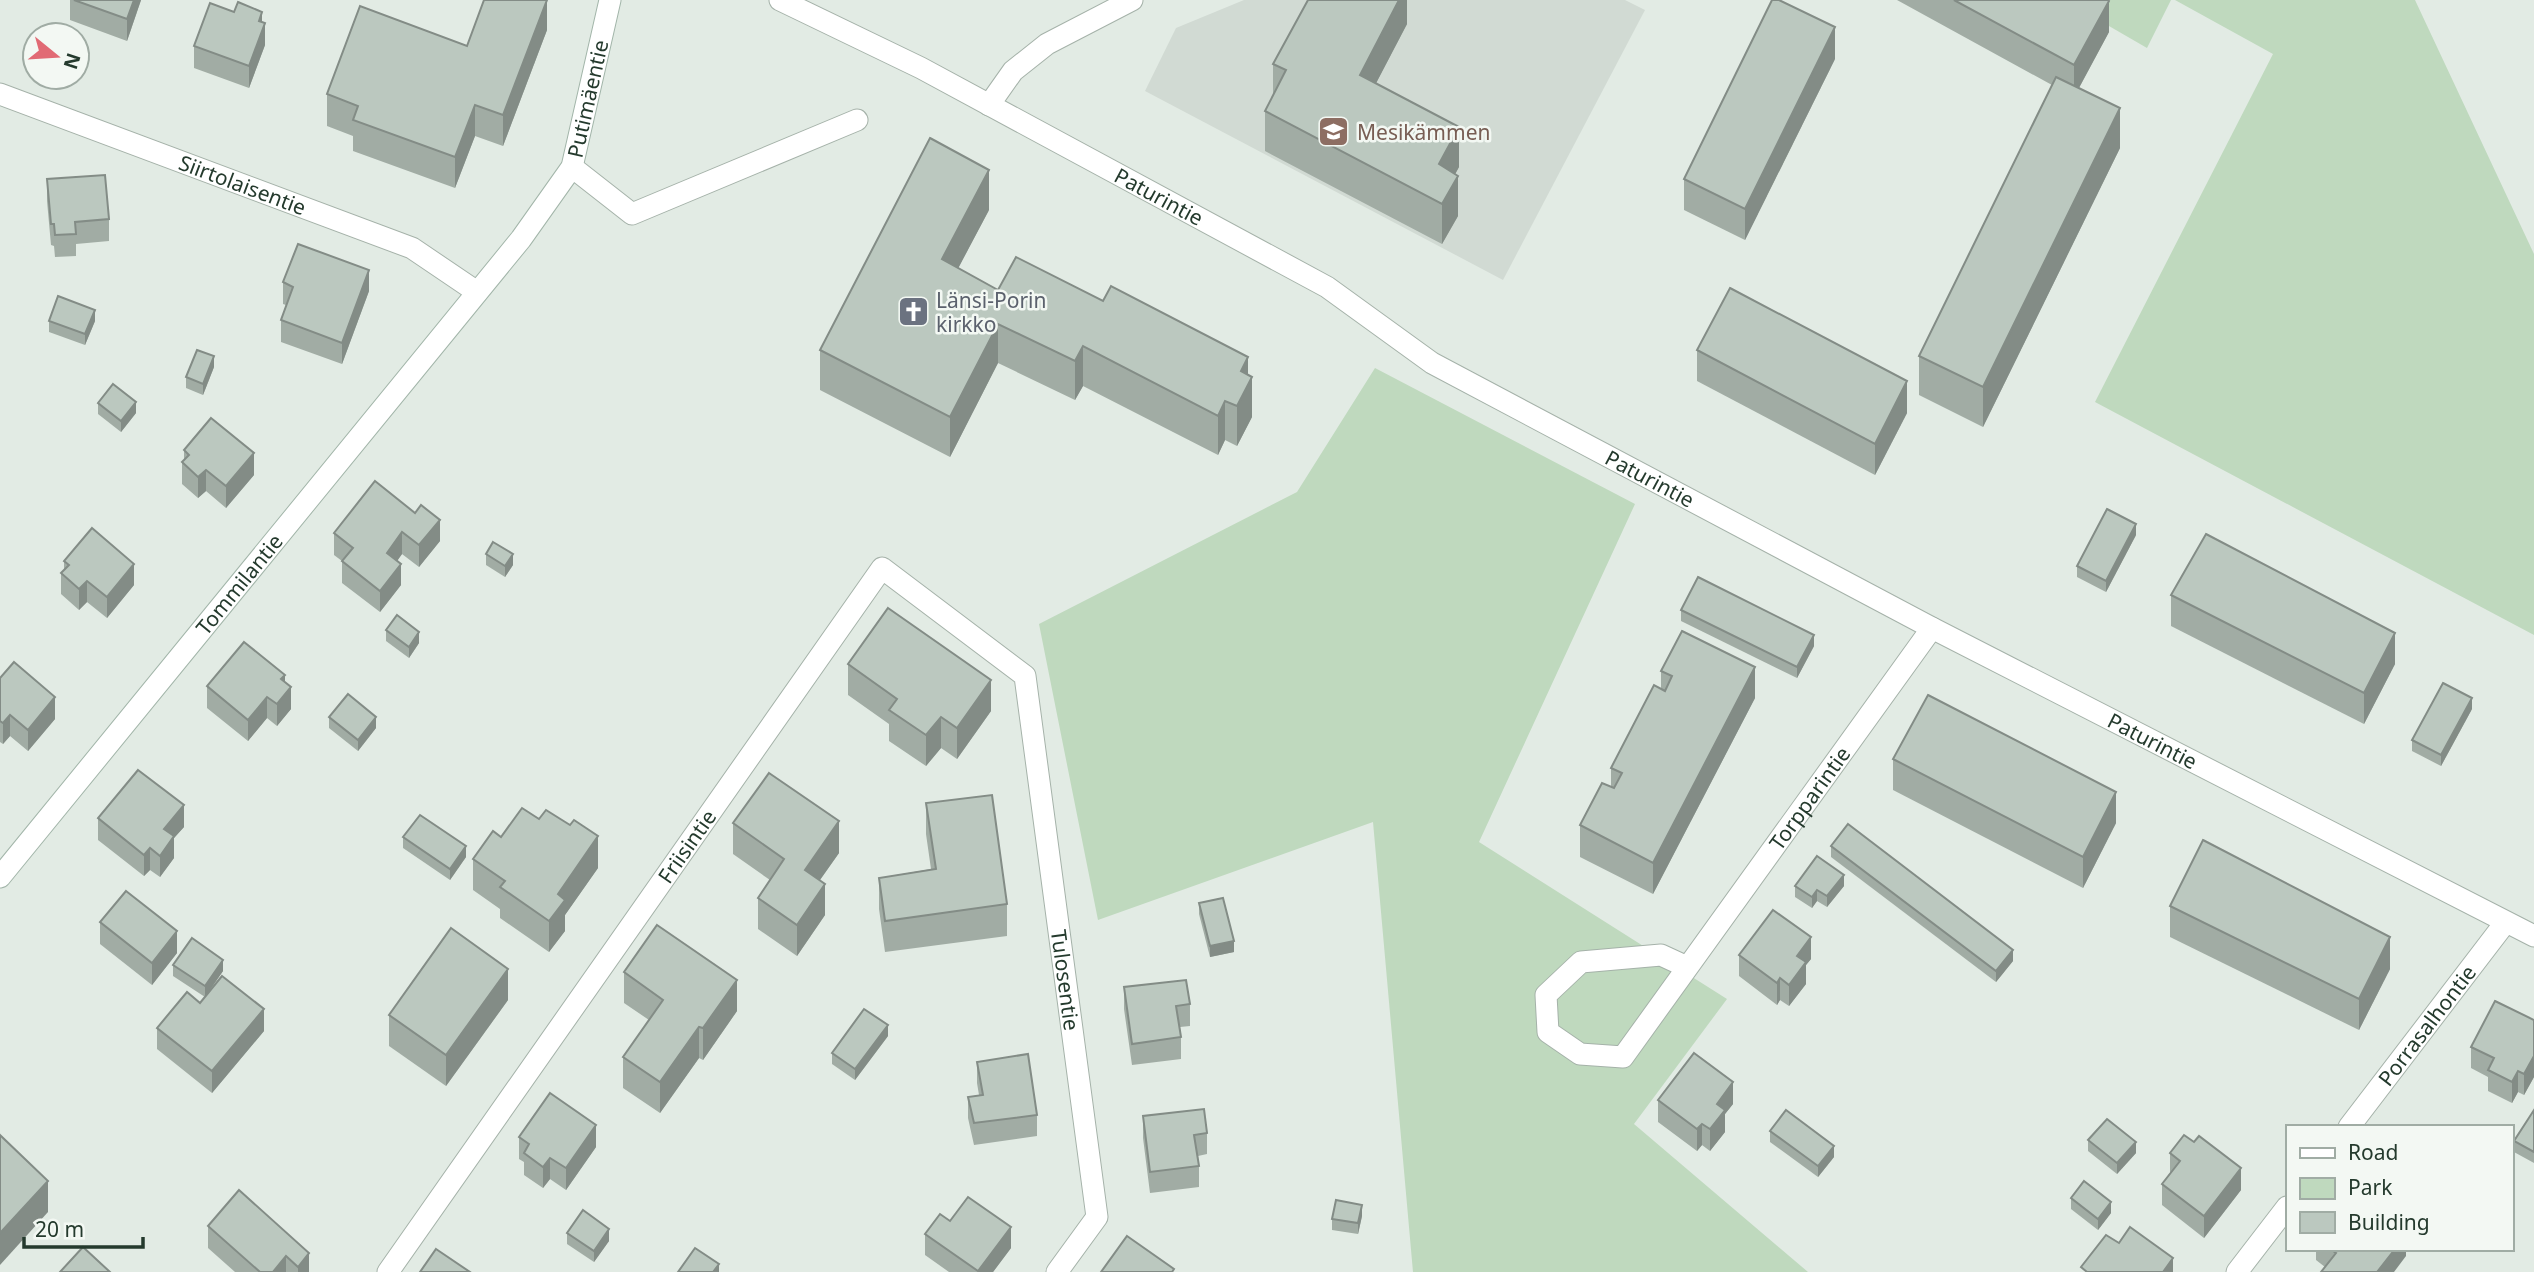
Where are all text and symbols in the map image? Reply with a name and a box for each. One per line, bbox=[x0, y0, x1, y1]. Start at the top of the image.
north arrow bbox=[21, 21, 91, 91]
street label: Putimäentie bbox=[561, 37, 614, 160]
text: N bbox=[57, 50, 87, 73]
school or university icon: Mesikämmen bbox=[1317, 115, 1351, 149]
place label: Mesikämmen bbox=[1357, 118, 1490, 146]
street label: Siirtolaisentie bbox=[175, 148, 310, 221]
street label: Paturintie bbox=[1110, 161, 1208, 232]
place label: Länsi-Porin kirkko bbox=[936, 286, 1046, 338]
church icon: Länsi-Porin kirkko bbox=[896, 295, 930, 329]
street label: Paturintie bbox=[1600, 443, 1699, 514]
street label: Tommilantie bbox=[189, 528, 289, 641]
street label: Paturintie bbox=[2103, 706, 2202, 775]
street label: Torpparintie bbox=[1763, 741, 1856, 856]
street label: Friisintie bbox=[651, 804, 722, 889]
street label: Tulosentie bbox=[1045, 928, 1086, 1032]
street label: Porrasalhontie bbox=[2372, 959, 2482, 1091]
legend bbox=[2286, 1125, 2513, 1251]
text: Road bbox=[2348, 1138, 2398, 1166]
text: Park bbox=[2348, 1173, 2393, 1201]
scale bar bbox=[24, 1206, 144, 1250]
text: Building bbox=[2348, 1208, 2430, 1236]
text: 20 m bbox=[35, 1215, 84, 1243]

